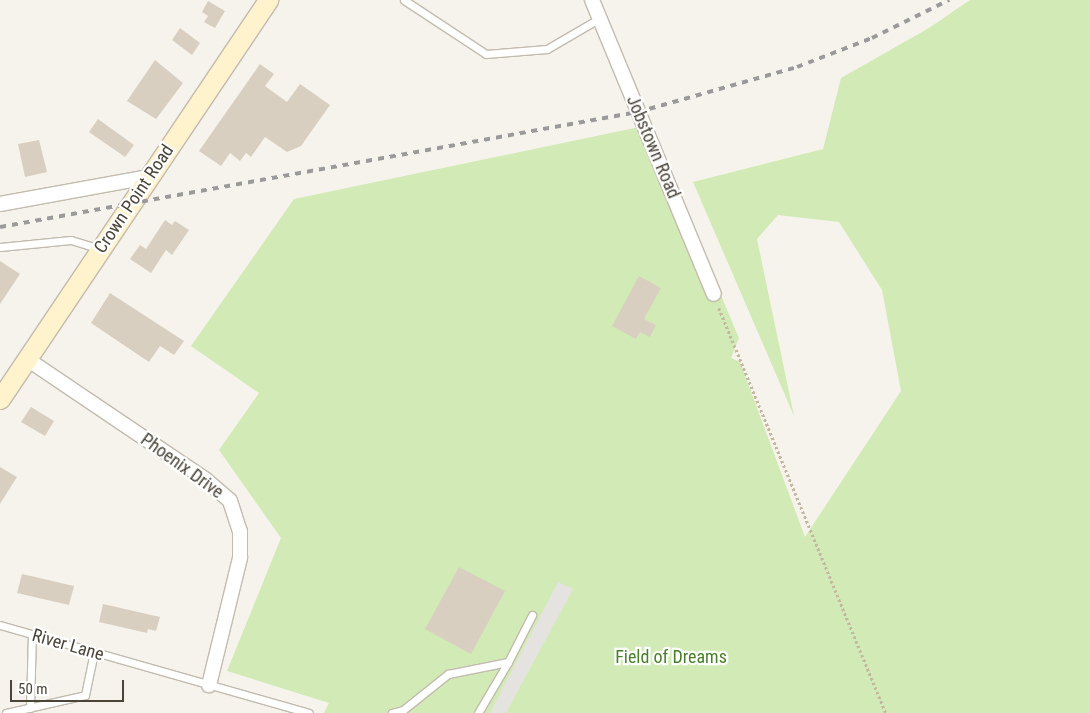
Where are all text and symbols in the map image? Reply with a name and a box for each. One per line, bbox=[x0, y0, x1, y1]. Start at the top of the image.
street label: Jobstown Road bbox=[622, 92, 684, 202]
street label: Crown Point Road bbox=[90, 141, 178, 257]
street label: Phoenix Drive bbox=[136, 429, 228, 503]
street label: River Lane bbox=[30, 624, 106, 666]
park label: Field of Dreams bbox=[615, 646, 727, 668]
scale bar bbox=[12, 670, 126, 702]
text: 50 m bbox=[18, 680, 48, 698]

